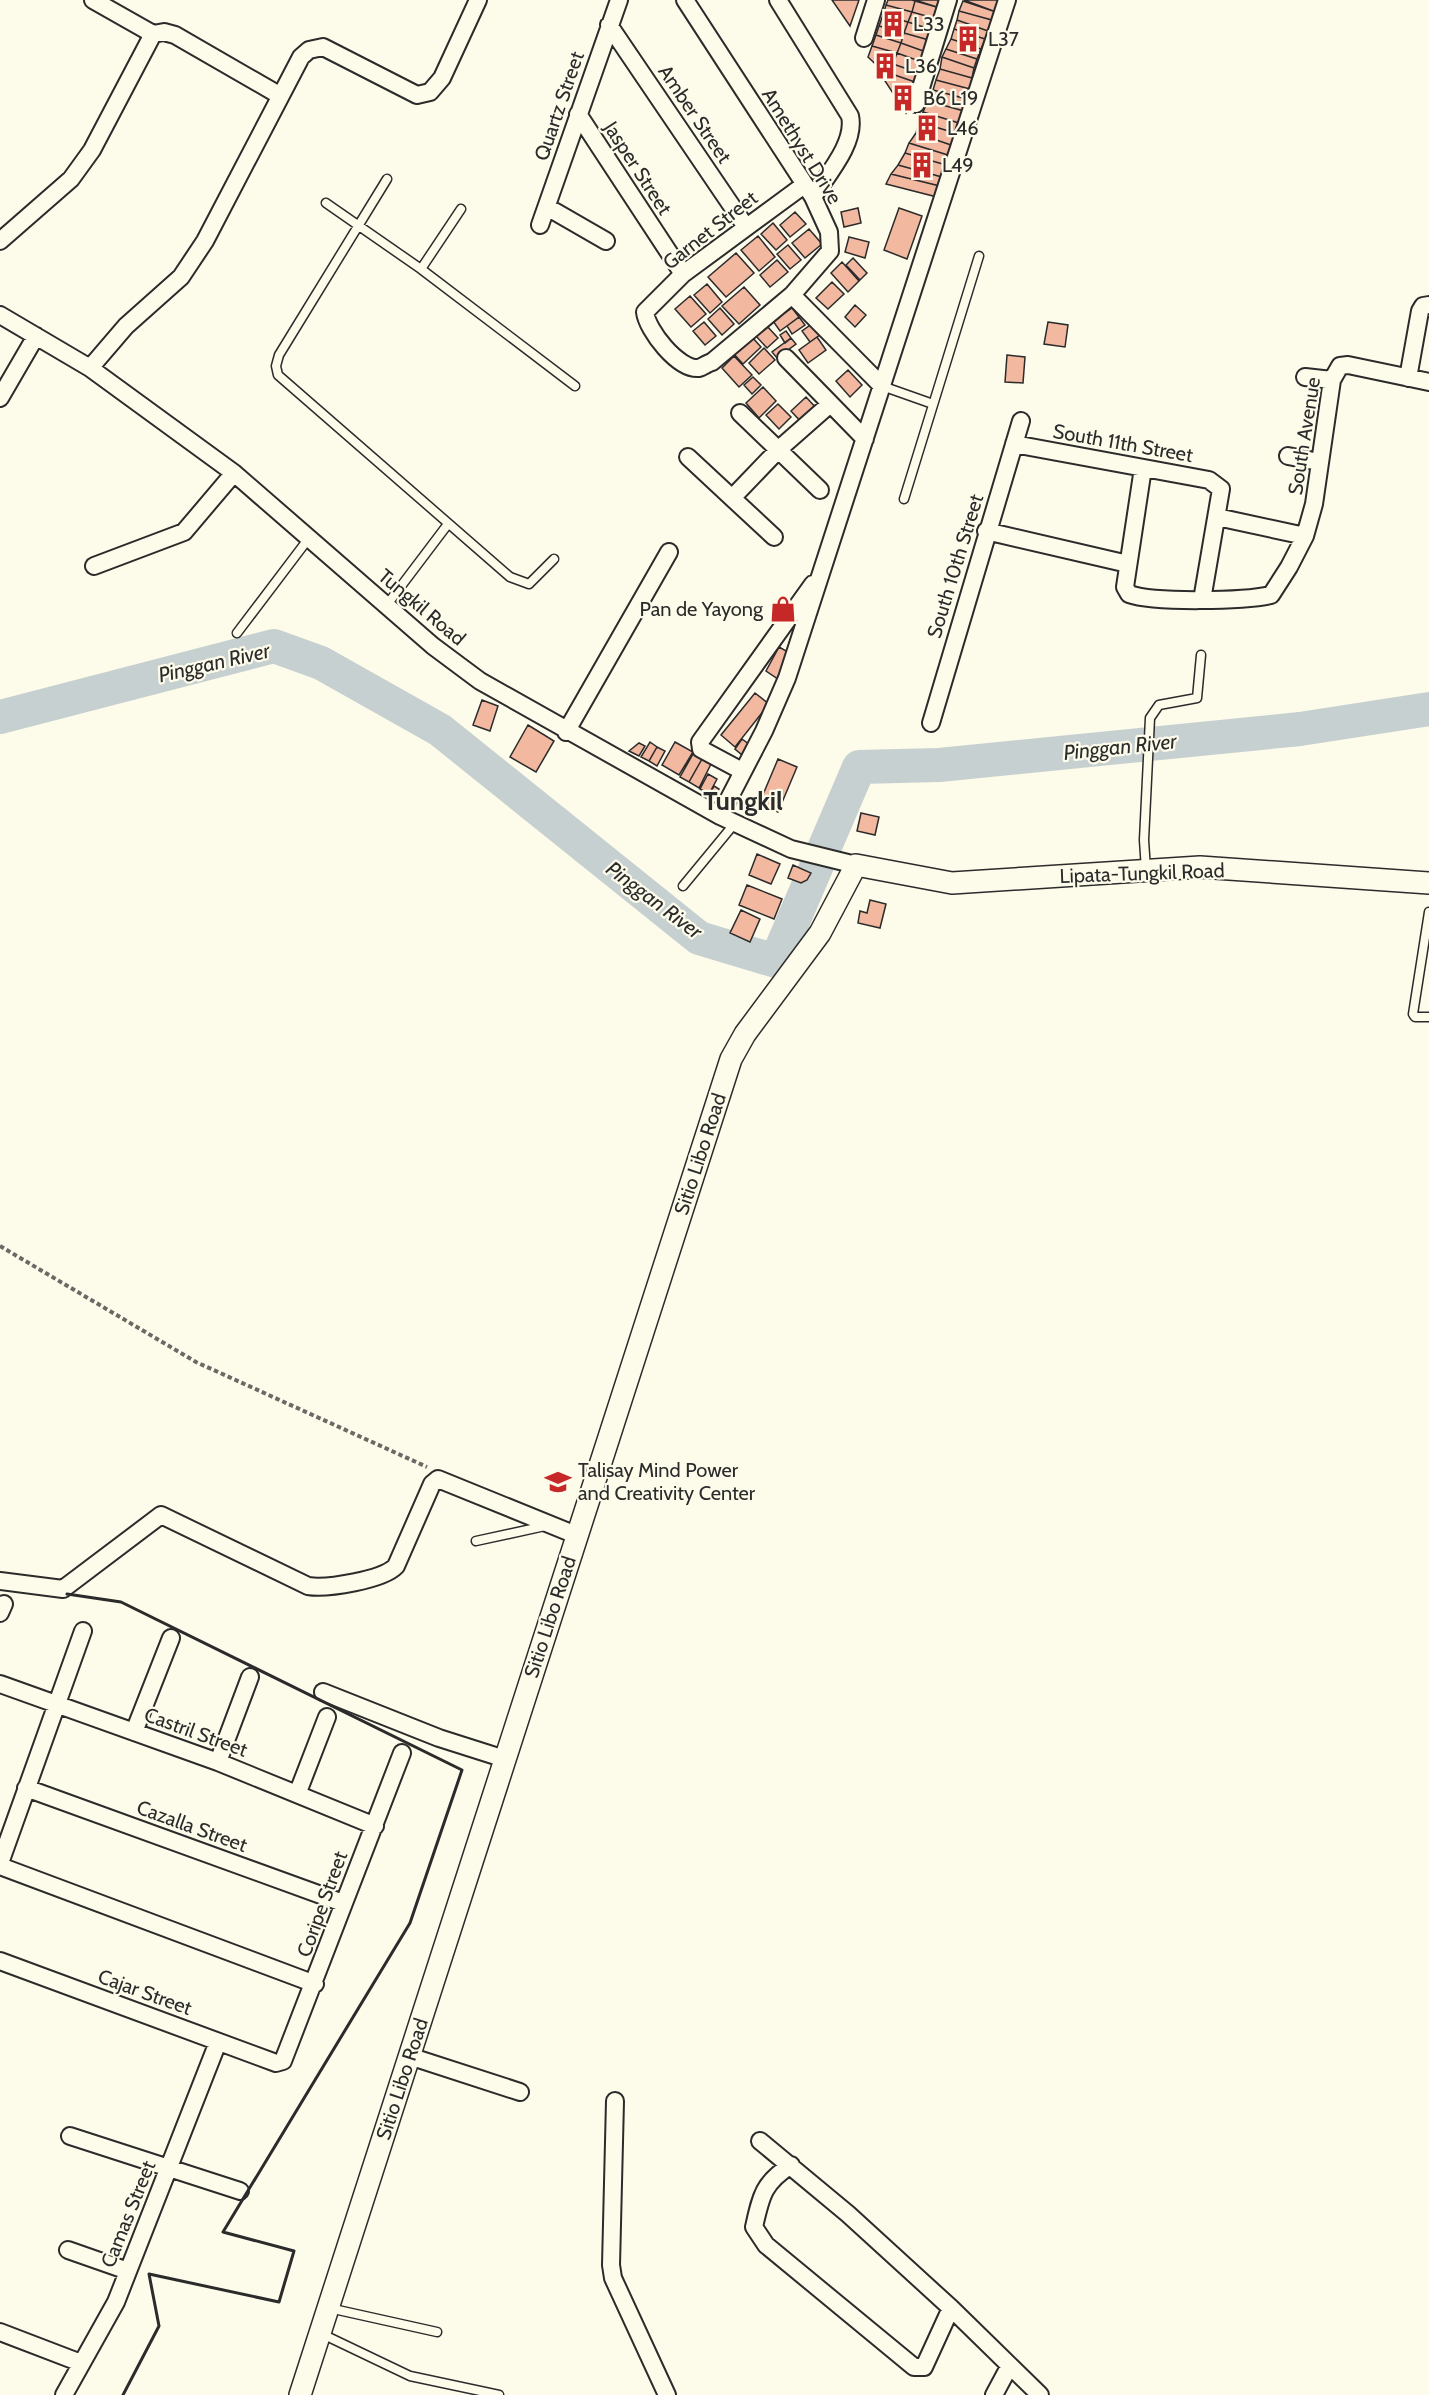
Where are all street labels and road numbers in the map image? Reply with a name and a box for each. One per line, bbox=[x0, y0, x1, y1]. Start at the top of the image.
street label: Quartz Street bbox=[529, 48, 589, 164]
street label: Amber Street bbox=[653, 60, 737, 168]
street label: Amethyst Drive bbox=[757, 84, 847, 208]
street label: Jasper Street bbox=[598, 116, 677, 219]
street label: Garnet Street bbox=[658, 185, 762, 274]
street label: South Avenue bbox=[1283, 376, 1325, 496]
street label: South 11th Street bbox=[1051, 419, 1195, 467]
street label: South 10th Street bbox=[922, 491, 988, 641]
street label: Tungkil Road bbox=[374, 564, 470, 650]
street label: Lipata-Tungkil Road bbox=[1059, 858, 1225, 888]
street label: Sitio Libo Road bbox=[669, 1090, 731, 1218]
street label: Sitio Libo Road bbox=[519, 1553, 581, 1681]
street label: Castril Street bbox=[141, 1702, 251, 1762]
street label: Cazalla Street bbox=[133, 1795, 251, 1857]
street label: Coripe Street bbox=[292, 1848, 352, 1960]
street label: Cajar Street bbox=[95, 1964, 195, 2020]
street label: Sitio Libo Road bbox=[371, 2015, 433, 2143]
street label: Camas Street bbox=[96, 2157, 160, 2271]

